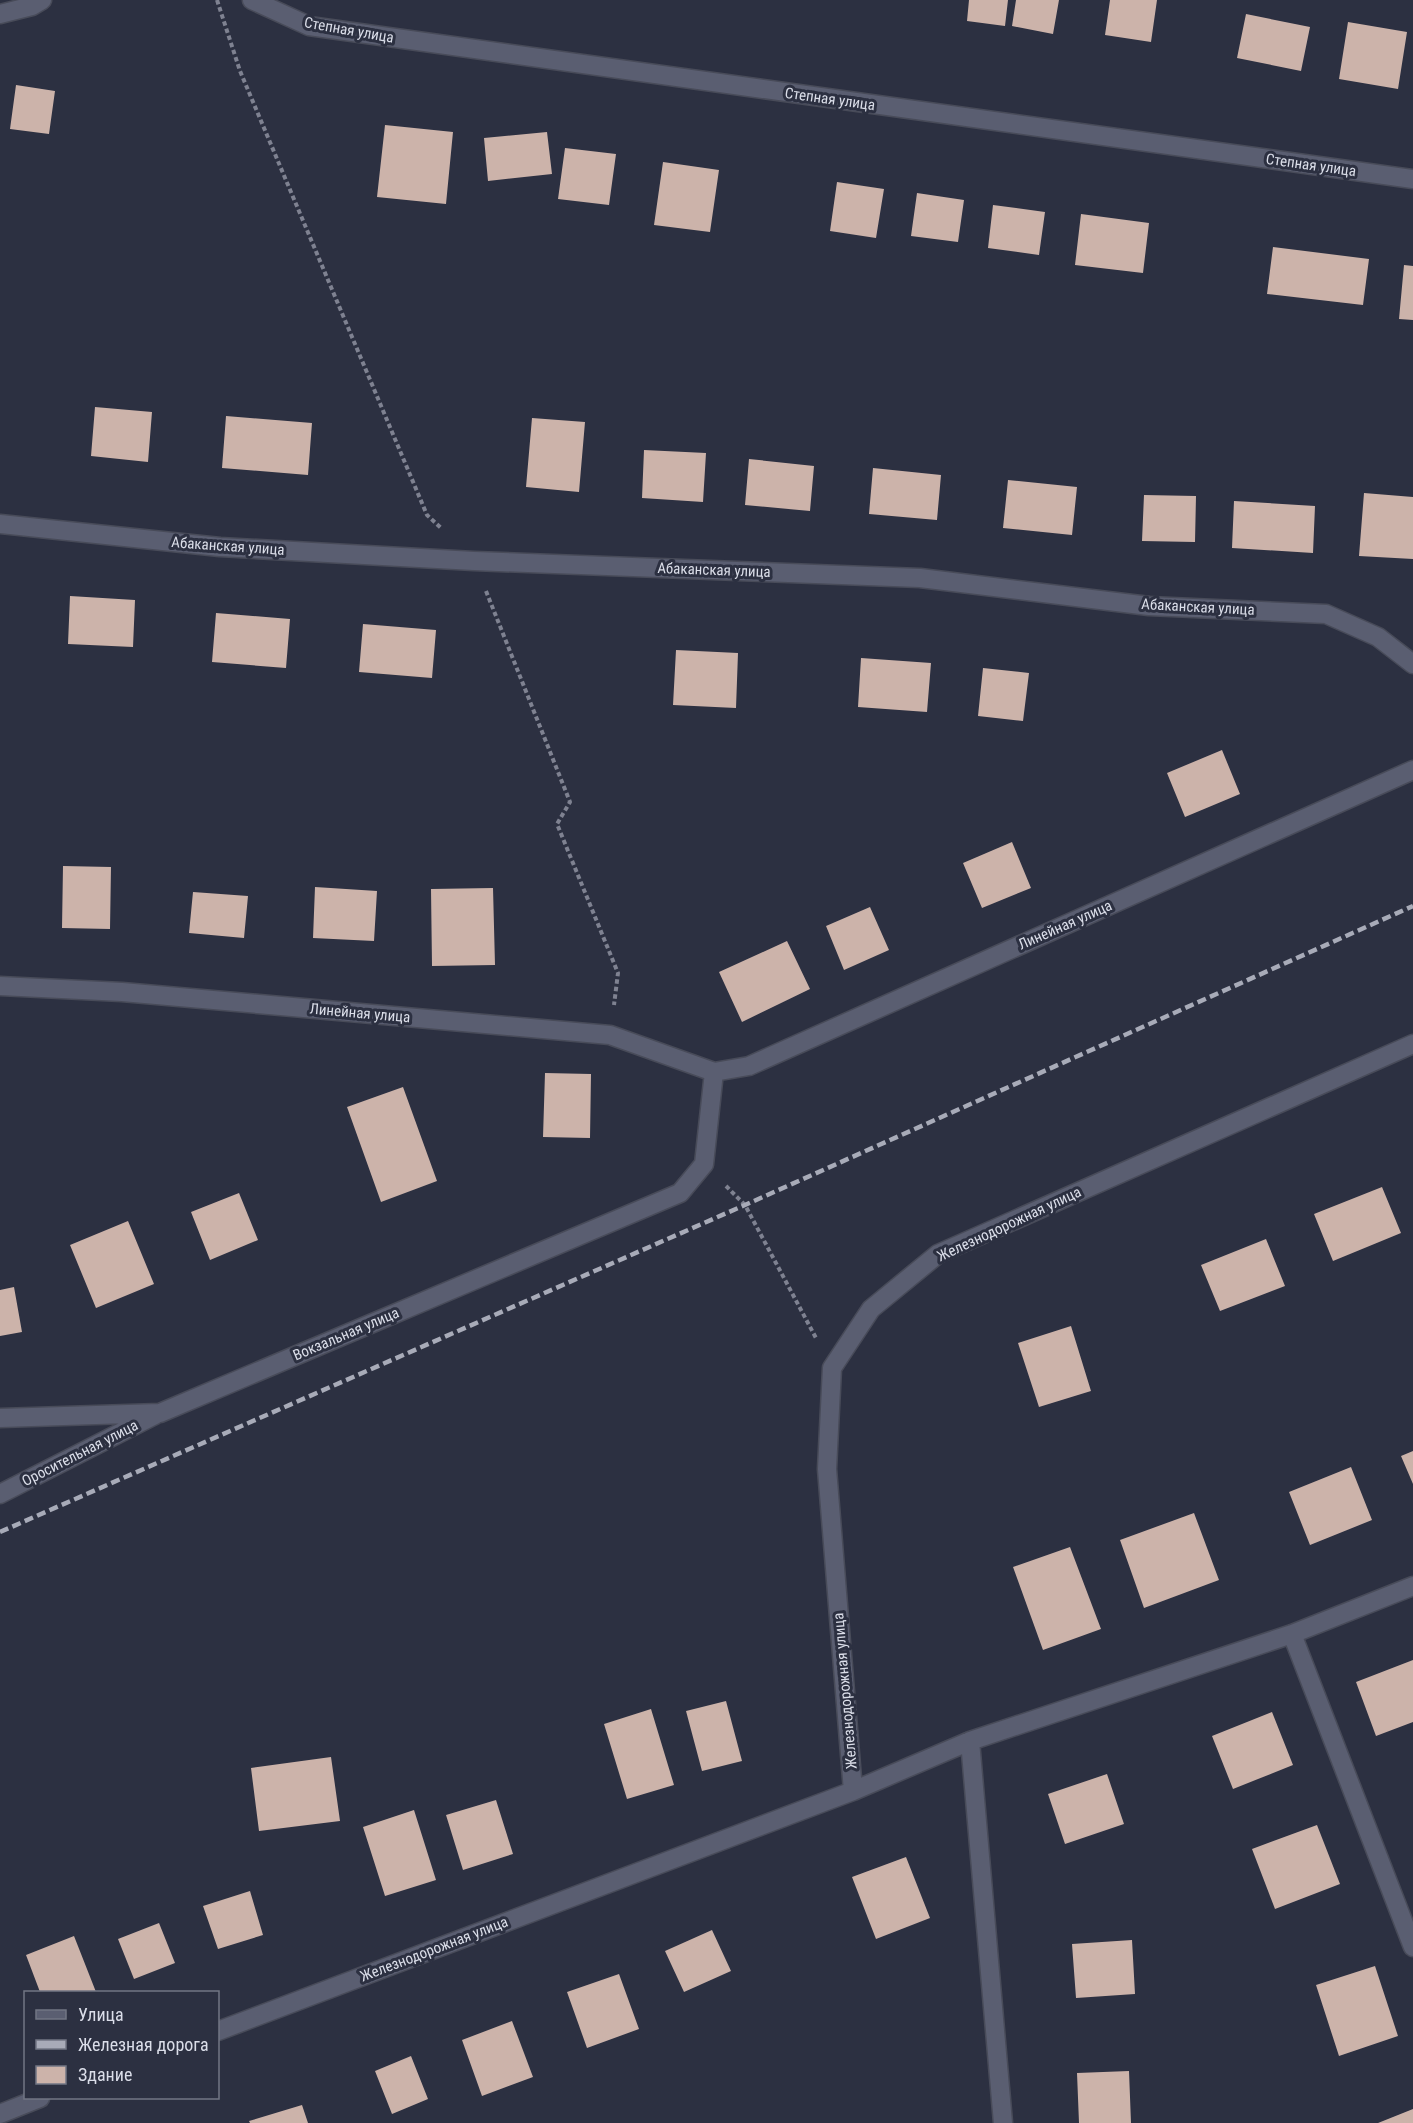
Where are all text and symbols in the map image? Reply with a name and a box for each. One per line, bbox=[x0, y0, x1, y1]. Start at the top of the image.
street label: Степная улица bbox=[303, 13, 395, 47]
street label: Степная улица bbox=[784, 84, 876, 114]
street label: Степная улица bbox=[1265, 150, 1357, 180]
street label: Абаканская улица bbox=[171, 533, 285, 559]
street label: Абаканская улица bbox=[657, 559, 771, 581]
street label: Абаканская улица bbox=[1141, 595, 1255, 619]
street label: Линейная улица bbox=[1015, 896, 1115, 954]
street label: Линейная улица bbox=[309, 1000, 411, 1026]
street label: Железнодорожная улица bbox=[934, 1183, 1084, 1265]
street label: Вокзальная улица bbox=[290, 1304, 402, 1364]
street label: Оросительная улица bbox=[19, 1416, 141, 1490]
street label: Железнодорожная улица bbox=[829, 1612, 861, 1770]
street label: Железнодорожная улица bbox=[358, 1913, 510, 1985]
legend bbox=[24, 1991, 219, 2099]
text: Улица bbox=[78, 2004, 124, 2025]
text: Железная дорога bbox=[78, 2034, 209, 2055]
text: Здание bbox=[78, 2064, 132, 2085]

